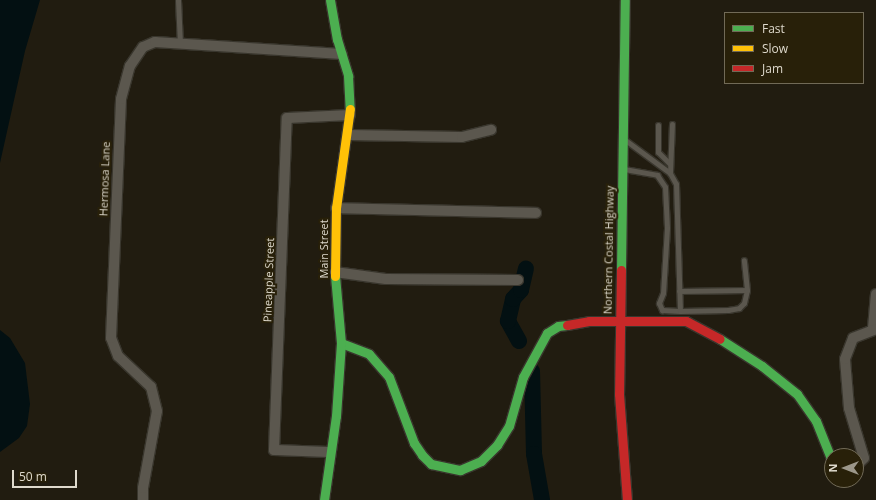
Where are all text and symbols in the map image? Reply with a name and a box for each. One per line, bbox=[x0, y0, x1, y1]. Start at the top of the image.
legend bbox=[724, 12, 864, 84]
text: Fast bbox=[762, 20, 785, 37]
text: Slow bbox=[762, 40, 788, 57]
text: Jam bbox=[762, 60, 783, 77]
street label: Hermosa Lane bbox=[97, 142, 113, 216]
street label: Northern Costal Highway bbox=[601, 186, 617, 314]
street label: Main Street bbox=[317, 219, 331, 279]
street label: Pineapple Street bbox=[261, 238, 277, 322]
north arrow bbox=[824, 448, 864, 488]
scale bar bbox=[14, 462, 79, 488]
text: N bbox=[825, 464, 840, 472]
text: 50 m bbox=[19, 468, 47, 485]

